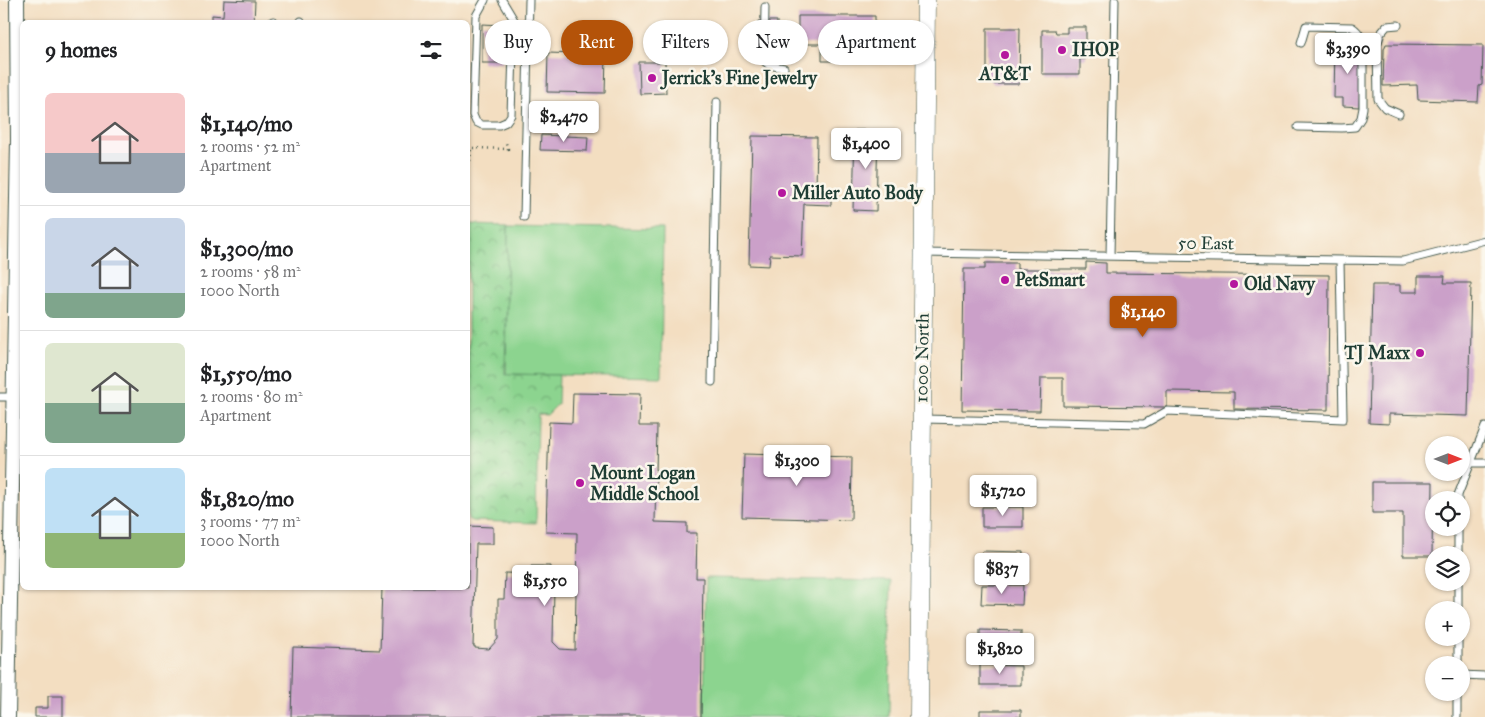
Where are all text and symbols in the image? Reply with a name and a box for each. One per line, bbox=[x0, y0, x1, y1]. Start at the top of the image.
chip: Buy bbox=[485, 20, 551, 65]
chip: Rent bbox=[561, 20, 633, 65]
chip: Filters bbox=[643, 20, 728, 65]
chip: New bbox=[738, 20, 808, 65]
chip: Apartment bbox=[818, 20, 934, 65]
pin: $3,390 bbox=[1307, 32, 1389, 75]
icon: filters bbox=[417, 36, 445, 64]
text: 9 homes bbox=[45, 37, 117, 63]
place label: IHOP bbox=[1072, 39, 1120, 61]
text: $3,390 bbox=[1326, 39, 1370, 58]
marker: IHOP bbox=[1056, 44, 1068, 56]
marker: AT&T bbox=[999, 49, 1011, 61]
place label: AT&T bbox=[978, 63, 1031, 85]
place label: Jerrick's Fine Jewelry bbox=[660, 67, 819, 90]
marker: Jerrick's Fine Jewelry bbox=[646, 72, 658, 84]
pin: $2,470 bbox=[523, 100, 605, 143]
text: $2,470 bbox=[540, 107, 588, 126]
text: $1,140/mo bbox=[200, 111, 293, 137]
icon: home bbox=[85, 113, 145, 173]
pin: $1,400 bbox=[825, 128, 907, 170]
text: $1,400 bbox=[842, 134, 890, 153]
text: 2 rooms · 52 m² bbox=[200, 137, 300, 156]
text: Apartment bbox=[200, 156, 272, 175]
place label: Miller Auto Body bbox=[792, 182, 924, 205]
marker: Miller Auto Body bbox=[776, 187, 788, 199]
street label: 50 East bbox=[1178, 232, 1235, 254]
text: $1,300/mo bbox=[200, 236, 293, 262]
icon: home bbox=[85, 238, 145, 298]
text: 2 rooms · 58 m² bbox=[200, 262, 301, 281]
place label: PetSmart bbox=[1015, 269, 1086, 291]
place label: Old Navy bbox=[1244, 273, 1316, 296]
marker: PetSmart bbox=[999, 274, 1011, 286]
marker: Old Navy bbox=[1228, 278, 1240, 290]
text: 1000 North bbox=[200, 281, 280, 300]
pin: $1,140 bbox=[1102, 296, 1184, 338]
text: $1,140 bbox=[1121, 302, 1165, 321]
street label: 1000 North bbox=[910, 313, 934, 403]
place label: TJ Maxx bbox=[1343, 342, 1411, 365]
marker: TJ Maxx bbox=[1414, 347, 1426, 359]
text: $1,550/mo bbox=[200, 361, 292, 387]
icon: home bbox=[85, 363, 145, 423]
text: 2 rooms · 80 m² bbox=[200, 387, 303, 406]
text: Apartment bbox=[200, 406, 272, 425]
north arrow bbox=[1425, 436, 1470, 481]
map controls bbox=[1425, 436, 1470, 701]
pin: $1,300 bbox=[756, 444, 838, 487]
text: $1,300 bbox=[774, 451, 820, 470]
place label: Mount Logan Middle School bbox=[590, 462, 700, 505]
pin: $1,720 bbox=[962, 474, 1044, 517]
marker: Mount Logan Middle School bbox=[574, 477, 586, 489]
text: $1,720 bbox=[981, 481, 1025, 500]
text: $1,820/mo bbox=[200, 486, 294, 512]
icon: home bbox=[85, 488, 145, 548]
button: locate bbox=[1425, 491, 1470, 536]
text: 3 rooms · 77 m² bbox=[200, 512, 300, 531]
text: 1000 North bbox=[200, 531, 280, 550]
button: layers bbox=[1425, 546, 1470, 591]
pin: $837 bbox=[972, 552, 1032, 595]
text: $837 bbox=[985, 559, 1019, 578]
pin: $1,550 bbox=[504, 564, 586, 607]
text: $1,550 bbox=[523, 571, 567, 590]
button: + bbox=[1425, 601, 1470, 646]
pin: $1,820 bbox=[959, 632, 1041, 675]
text: $1,820 bbox=[977, 639, 1023, 658]
button: − bbox=[1425, 656, 1470, 701]

